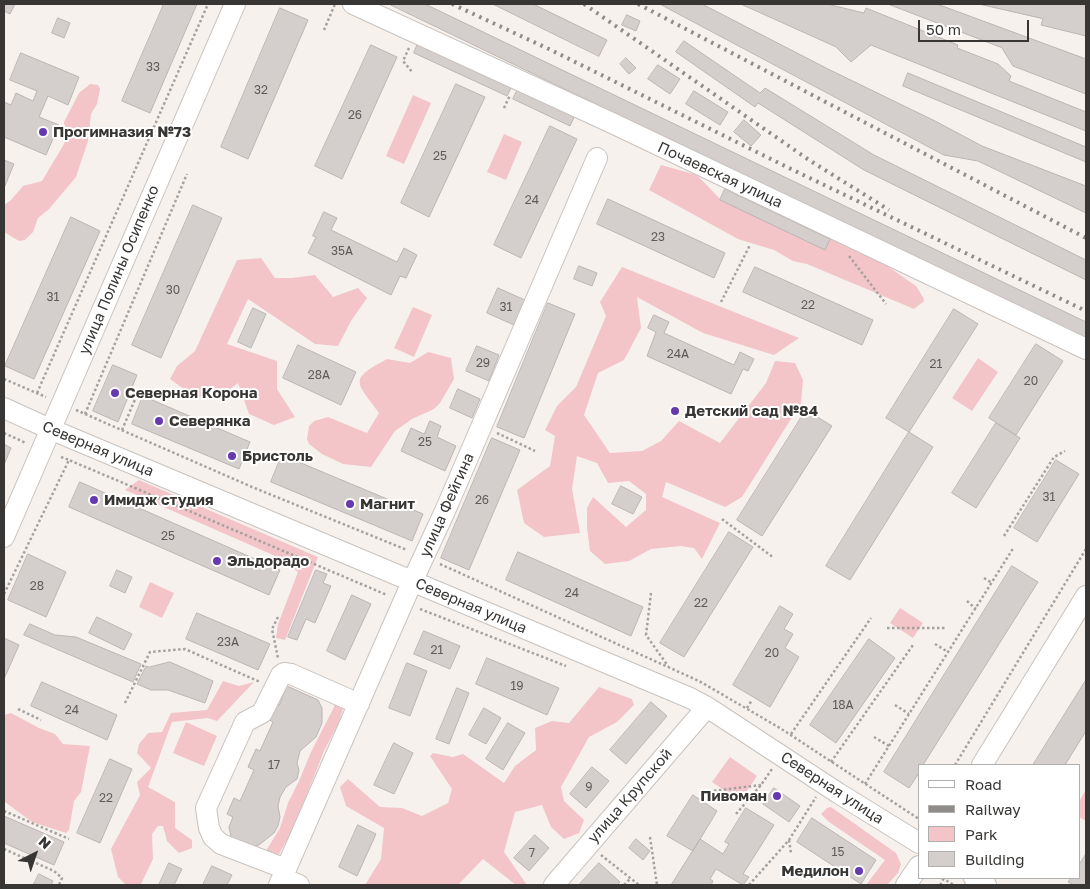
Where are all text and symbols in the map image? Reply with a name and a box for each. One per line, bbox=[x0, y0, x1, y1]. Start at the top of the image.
scale bar bbox=[920, 10, 1031, 42]
text: 50 m bbox=[926, 20, 961, 38]
house number: 33 bbox=[146, 60, 160, 74]
house number: 32 bbox=[254, 83, 268, 97]
house number: 26 bbox=[348, 108, 362, 122]
place label: Прогимназия №73 bbox=[53, 123, 191, 141]
marker: Прогимназия №73 bbox=[37, 126, 49, 138]
street label: Почаевская улица bbox=[655, 138, 785, 212]
house number: 25 bbox=[433, 149, 447, 163]
street label: улица Полины Осипенко bbox=[75, 183, 163, 357]
house number: 24 bbox=[525, 193, 539, 207]
house number: 23 bbox=[651, 230, 665, 244]
house number: 35А bbox=[331, 244, 353, 258]
house number: 30 bbox=[166, 283, 180, 297]
house number: 31 bbox=[47, 290, 59, 304]
house number: 22 bbox=[801, 298, 815, 312]
house number: 31 bbox=[500, 300, 512, 314]
house number: 24А bbox=[667, 347, 689, 361]
house number: 29 bbox=[476, 356, 490, 370]
house number: 21 bbox=[930, 357, 942, 371]
house number: 28А bbox=[308, 368, 330, 382]
house number: 20 bbox=[1024, 374, 1038, 388]
place label: Северная Корона bbox=[125, 384, 257, 402]
marker: Северная Корона bbox=[109, 387, 121, 399]
place label: Детский сад №84 bbox=[685, 402, 818, 420]
marker: Детский сад №84 bbox=[669, 405, 681, 417]
place label: Северянка bbox=[169, 412, 250, 430]
marker: Северянка bbox=[153, 415, 165, 427]
street label: Северная улица bbox=[40, 417, 156, 481]
house number: 25 bbox=[418, 435, 432, 449]
place label: Бристоль bbox=[242, 447, 313, 465]
marker: Бристоль bbox=[226, 450, 238, 462]
street label: улица Фейгина bbox=[416, 450, 478, 560]
house number: 31 bbox=[1043, 490, 1055, 504]
place label: Имидж студия bbox=[104, 491, 214, 509]
house number: 26 bbox=[475, 493, 489, 507]
marker: Имидж студия bbox=[88, 494, 100, 506]
place label: Магнит bbox=[360, 495, 415, 513]
marker: Магнит bbox=[344, 498, 356, 510]
house number: 25 bbox=[161, 529, 175, 543]
place label: Эльдорадо bbox=[227, 552, 309, 570]
marker: Эльдорадо bbox=[211, 555, 223, 567]
street label: Северная улица bbox=[413, 574, 529, 638]
house number: 28 bbox=[30, 579, 44, 593]
house number: 24 bbox=[565, 586, 579, 600]
house number: 22 bbox=[694, 596, 708, 610]
house number: 23А bbox=[217, 635, 239, 649]
house number: 21 bbox=[431, 643, 443, 657]
house number: 20 bbox=[765, 646, 779, 660]
house number: 19 bbox=[510, 679, 524, 693]
house number: 18А bbox=[832, 698, 854, 712]
house number: 24 bbox=[65, 703, 79, 717]
street label: улица Крупской bbox=[584, 745, 676, 847]
street label: Северная улица bbox=[777, 748, 887, 828]
house number: 17 bbox=[268, 758, 280, 772]
legend bbox=[918, 764, 1080, 879]
text: Road bbox=[965, 775, 1002, 793]
house number: 9 bbox=[585, 780, 593, 794]
place label: Пивоман bbox=[700, 787, 767, 805]
marker: Пивоман bbox=[771, 790, 783, 802]
house number: 22 bbox=[99, 791, 113, 805]
text: Railway bbox=[965, 800, 1021, 818]
text: Park bbox=[965, 825, 997, 843]
north arrow bbox=[10, 829, 60, 879]
text: N bbox=[36, 832, 55, 852]
house number: 15 bbox=[832, 845, 844, 859]
house number: 7 bbox=[529, 846, 535, 860]
text: Building bbox=[965, 850, 1025, 868]
place label: Медилон bbox=[781, 862, 849, 880]
marker: Медилон bbox=[853, 865, 865, 877]

